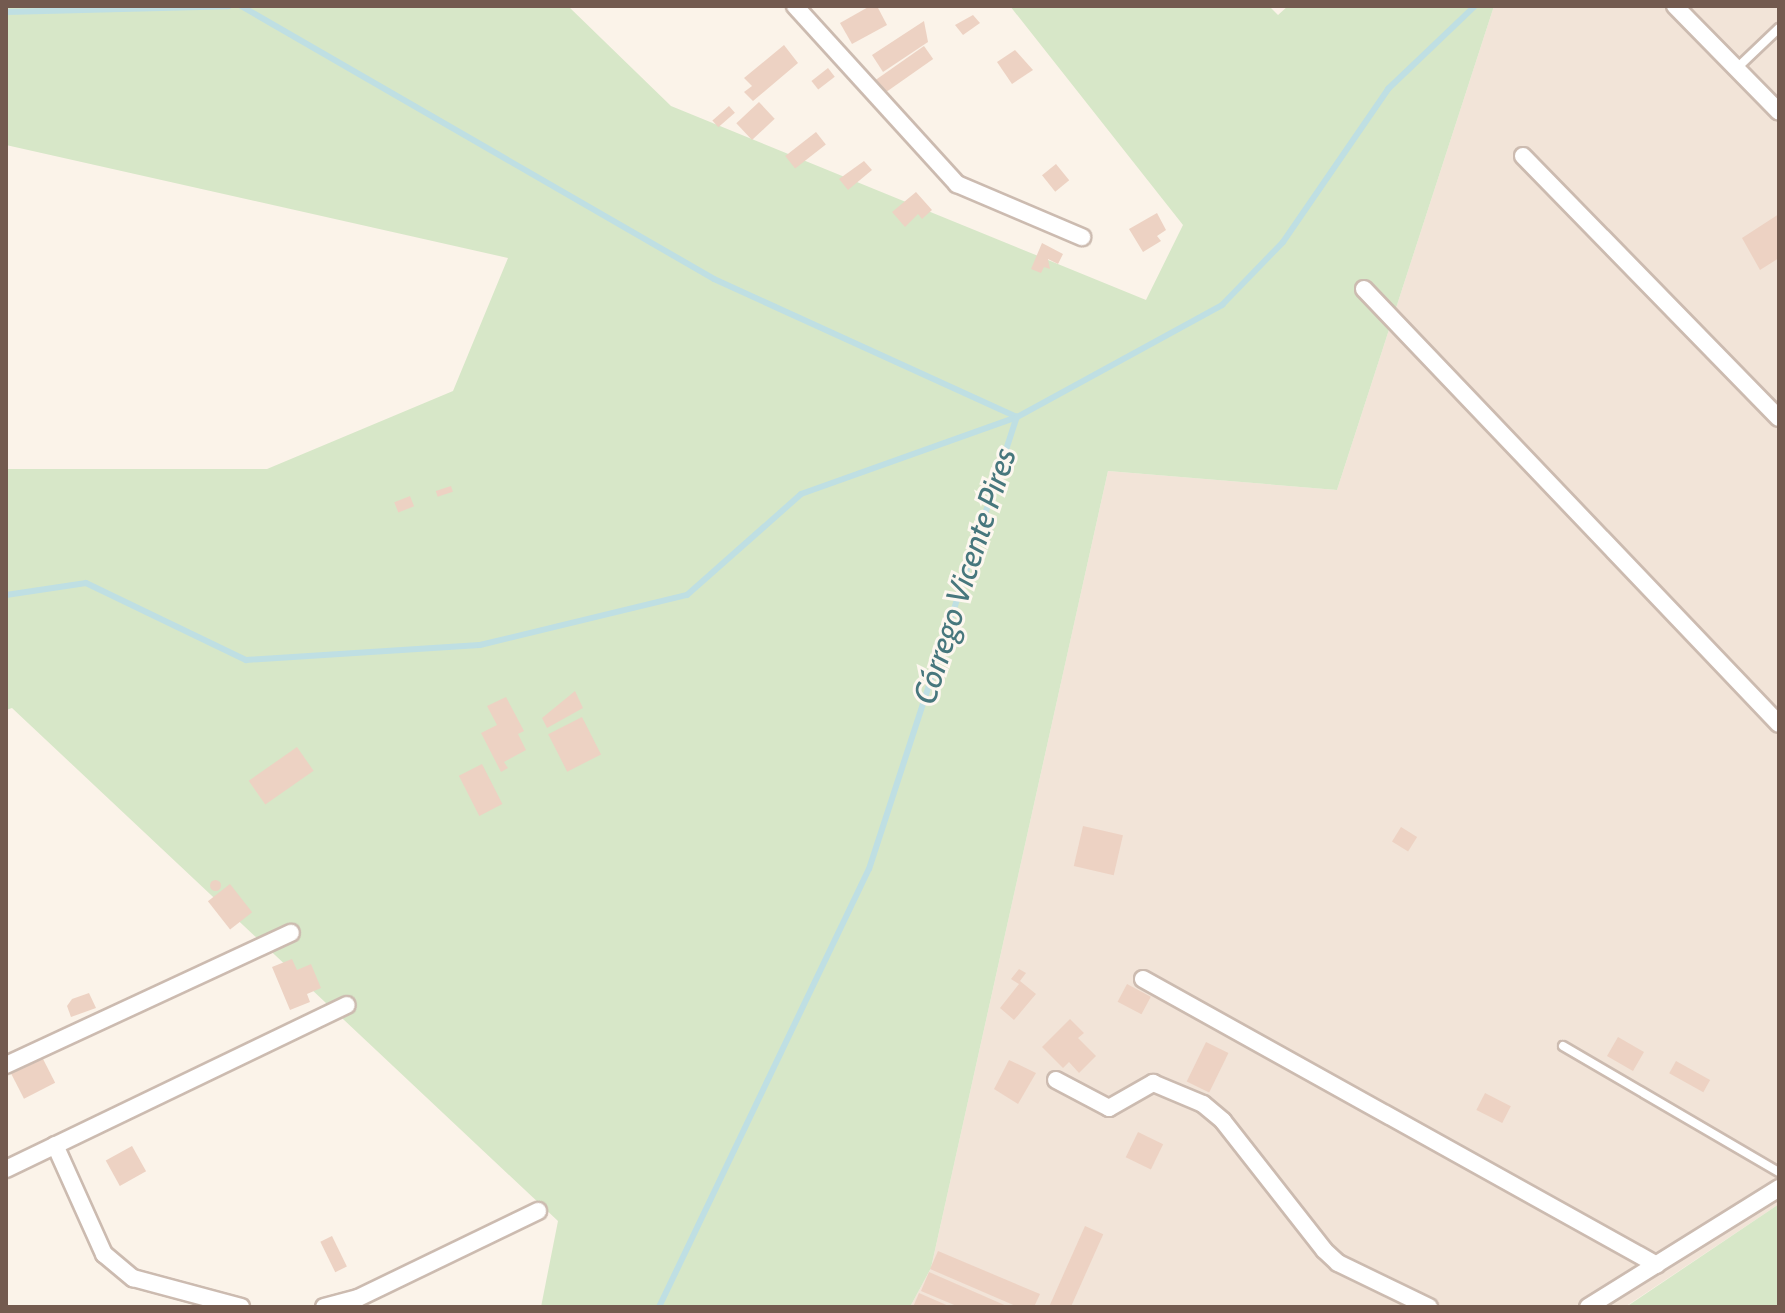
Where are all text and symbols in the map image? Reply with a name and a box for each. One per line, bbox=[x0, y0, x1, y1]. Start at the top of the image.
water label: Córrego Vicente Pires bbox=[905, 443, 1025, 709]

